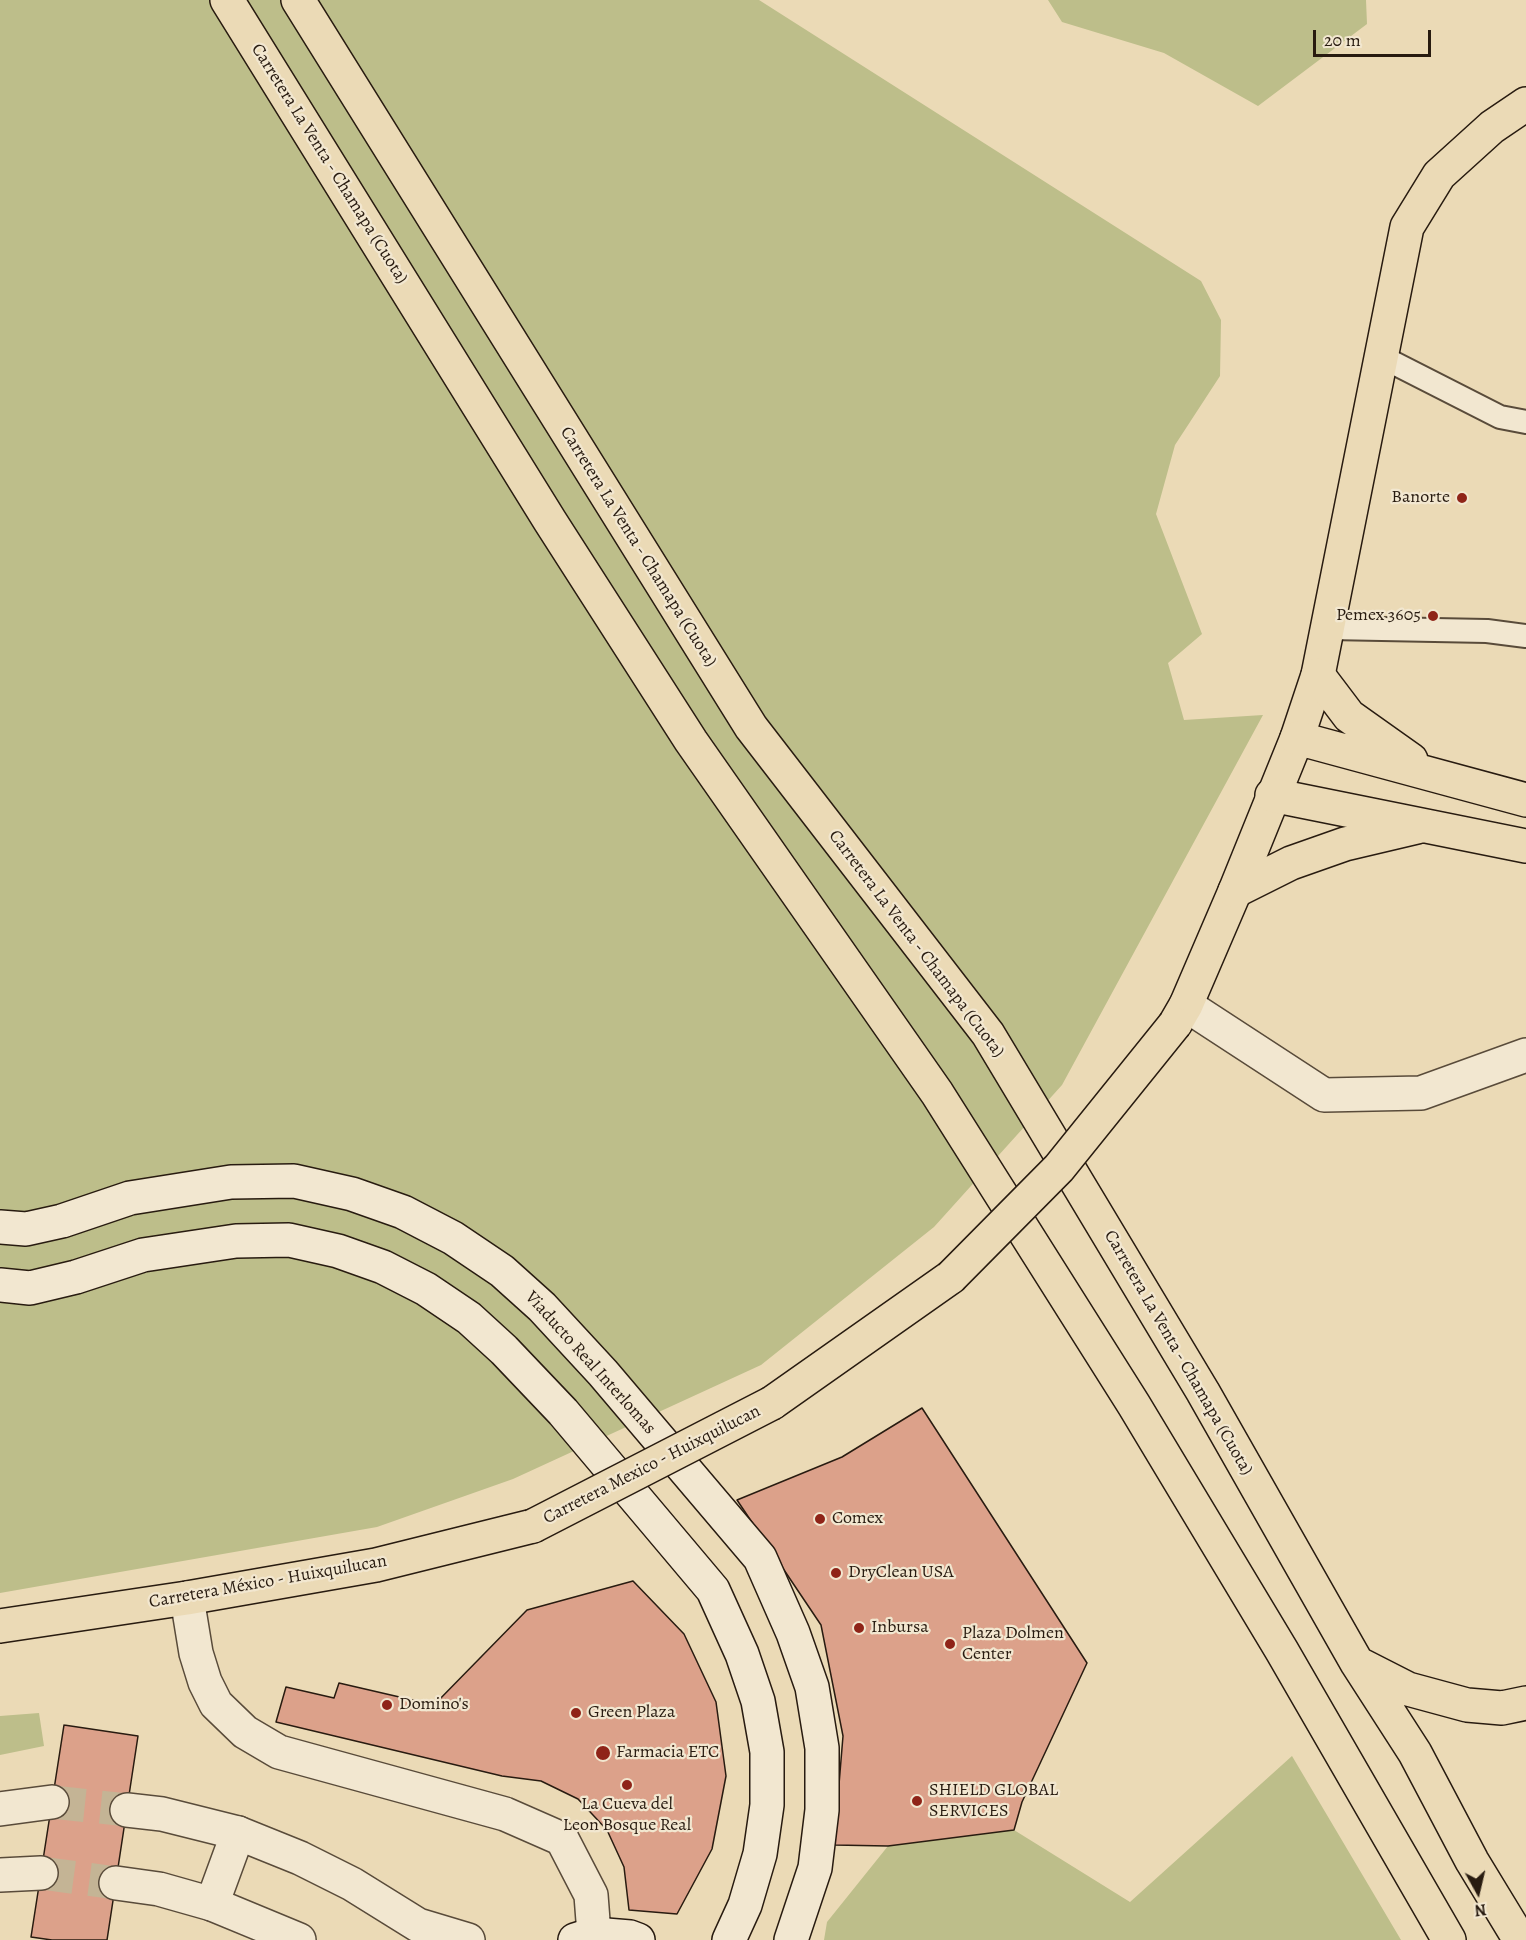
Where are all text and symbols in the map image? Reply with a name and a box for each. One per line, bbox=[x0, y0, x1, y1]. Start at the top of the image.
scale bar bbox=[1316, 18, 1434, 56]
text: 20 m bbox=[1324, 28, 1361, 52]
street label: Carretera La Venta - Chamapa (Cuota) bbox=[246, 40, 412, 288]
street label: Carretera La Venta - Chamapa (Cuota) bbox=[555, 423, 721, 671]
place label: Banorte bbox=[1391, 487, 1450, 509]
marker: Banorte bbox=[1455, 491, 1469, 505]
place label: Pemex 3605 bbox=[1336, 605, 1421, 627]
marker: Pemex 3605 bbox=[1426, 609, 1440, 623]
street label: Carretera La Venta - Chamapa (Cuota) bbox=[823, 826, 1009, 1062]
street label: Carretera La Venta - Chamapa (Cuota) bbox=[1099, 1227, 1257, 1479]
street label: Viaducto Real Interlomas bbox=[520, 1287, 660, 1439]
street label: Carretera Mexico - Huixquilucan bbox=[540, 1401, 764, 1529]
place label: Comex bbox=[832, 1508, 883, 1530]
marker: Comex bbox=[813, 1512, 827, 1526]
street label: Carretera México - Huixquilucan bbox=[147, 1550, 389, 1614]
place label: DryClean USA bbox=[848, 1562, 954, 1584]
marker: DryClean USA bbox=[829, 1566, 843, 1580]
place label: Inbursa bbox=[871, 1617, 929, 1639]
marker: Inbursa bbox=[852, 1621, 866, 1635]
place label: Plaza Dolmen Center bbox=[962, 1623, 1064, 1666]
marker: Plaza Dolmen Center bbox=[943, 1637, 957, 1651]
place label: Domino's bbox=[399, 1694, 469, 1716]
marker: Domino's bbox=[380, 1698, 394, 1712]
place label: Green Plaza bbox=[588, 1702, 675, 1724]
marker: Green Plaza bbox=[569, 1706, 583, 1720]
place label: Farmacia ETC bbox=[616, 1742, 719, 1764]
marker: Farmacia ETC bbox=[594, 1744, 612, 1762]
marker: La Cueva del Leon Bosque Real bbox=[620, 1778, 634, 1792]
place label: SHIELD GLOBAL SERVICES bbox=[929, 1780, 1058, 1822]
place label: La Cueva del Leon Bosque Real bbox=[563, 1794, 691, 1836]
marker: SHIELD GLOBAL SERVICES bbox=[910, 1794, 924, 1808]
north arrow bbox=[1448, 1862, 1508, 1922]
text: N bbox=[1473, 1898, 1488, 1922]

